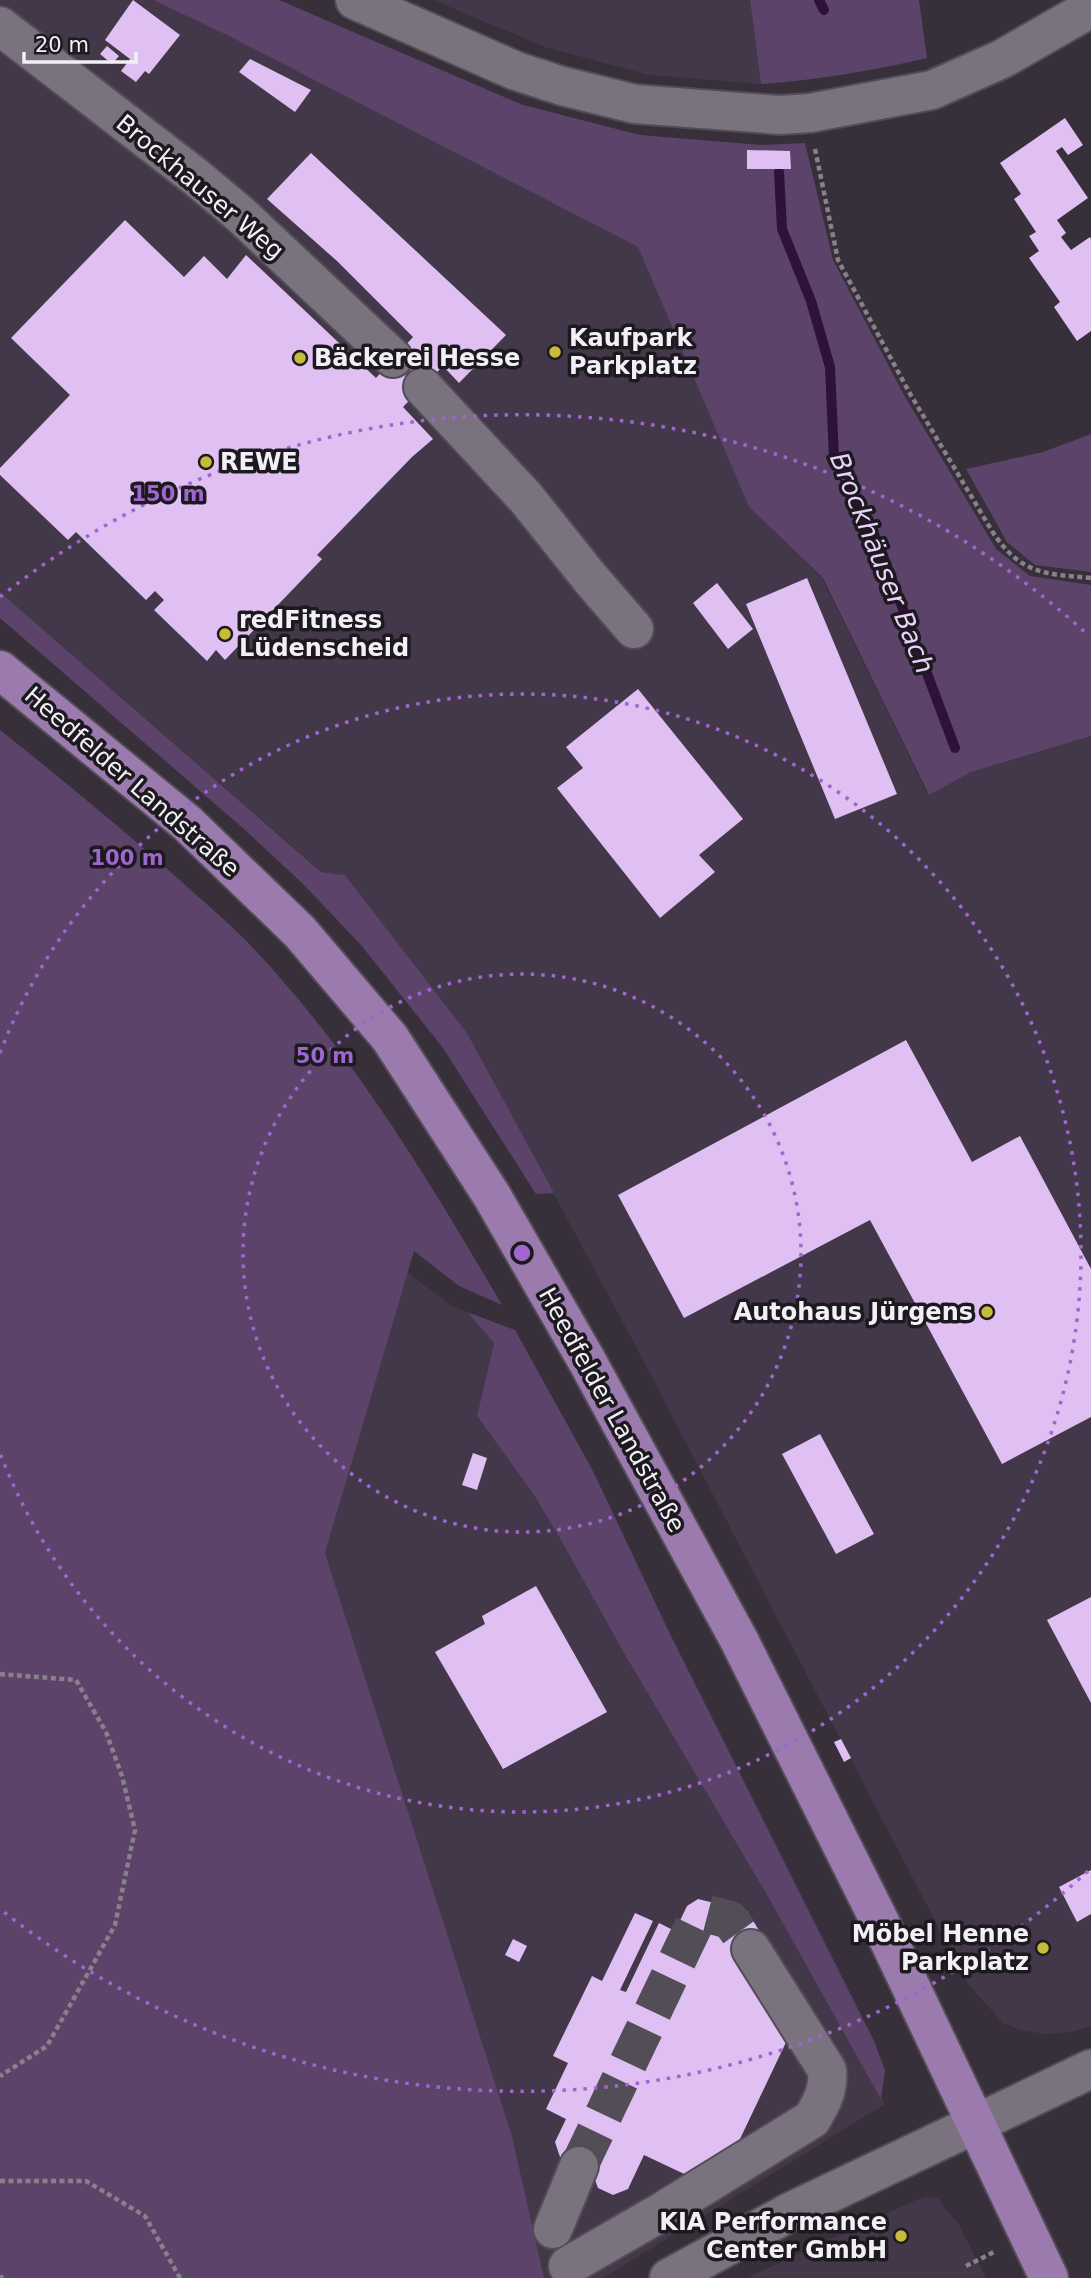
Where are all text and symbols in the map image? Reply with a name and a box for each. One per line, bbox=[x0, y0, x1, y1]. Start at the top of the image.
scale bar bbox=[24, 21, 136, 65]
text: 20 m bbox=[35, 33, 89, 57]
street label: Brockhauser Weg bbox=[111, 109, 289, 265]
place label: Kaufpark Parkplatz bbox=[569, 324, 697, 380]
place label: Bäckerei Hesse bbox=[314, 344, 520, 372]
marker: Kaufpark Parkplatz bbox=[547, 344, 563, 360]
marker: Bäckerei Hesse bbox=[292, 350, 308, 366]
place label: REWE bbox=[220, 448, 298, 476]
water label: Brockhäuser Bach bbox=[824, 448, 940, 678]
marker: REWE bbox=[198, 454, 214, 470]
text: 150 m bbox=[131, 482, 205, 506]
place label: redFitness Lüdenscheid bbox=[239, 606, 409, 662]
marker: redFitness Lüdenscheid bbox=[217, 626, 233, 642]
street label: Heedfelder Landstraße bbox=[19, 681, 245, 883]
text: 100 m bbox=[90, 846, 164, 870]
text: 50 m bbox=[296, 1044, 354, 1068]
centre of rings bbox=[510, 1241, 534, 1265]
street label: Heedfelder Landstraße bbox=[533, 1283, 691, 1537]
place label: Autohaus Jürgens bbox=[734, 1298, 973, 1326]
marker: Autohaus Jürgens bbox=[979, 1304, 995, 1320]
place label: Möbel Henne Parkplatz bbox=[852, 1920, 1029, 1976]
marker: Möbel Henne Parkplatz bbox=[1035, 1940, 1051, 1956]
place label: KIA Performance Center GmbH bbox=[659, 2208, 887, 2264]
marker: KIA Performance Center GmbH bbox=[893, 2228, 909, 2244]

